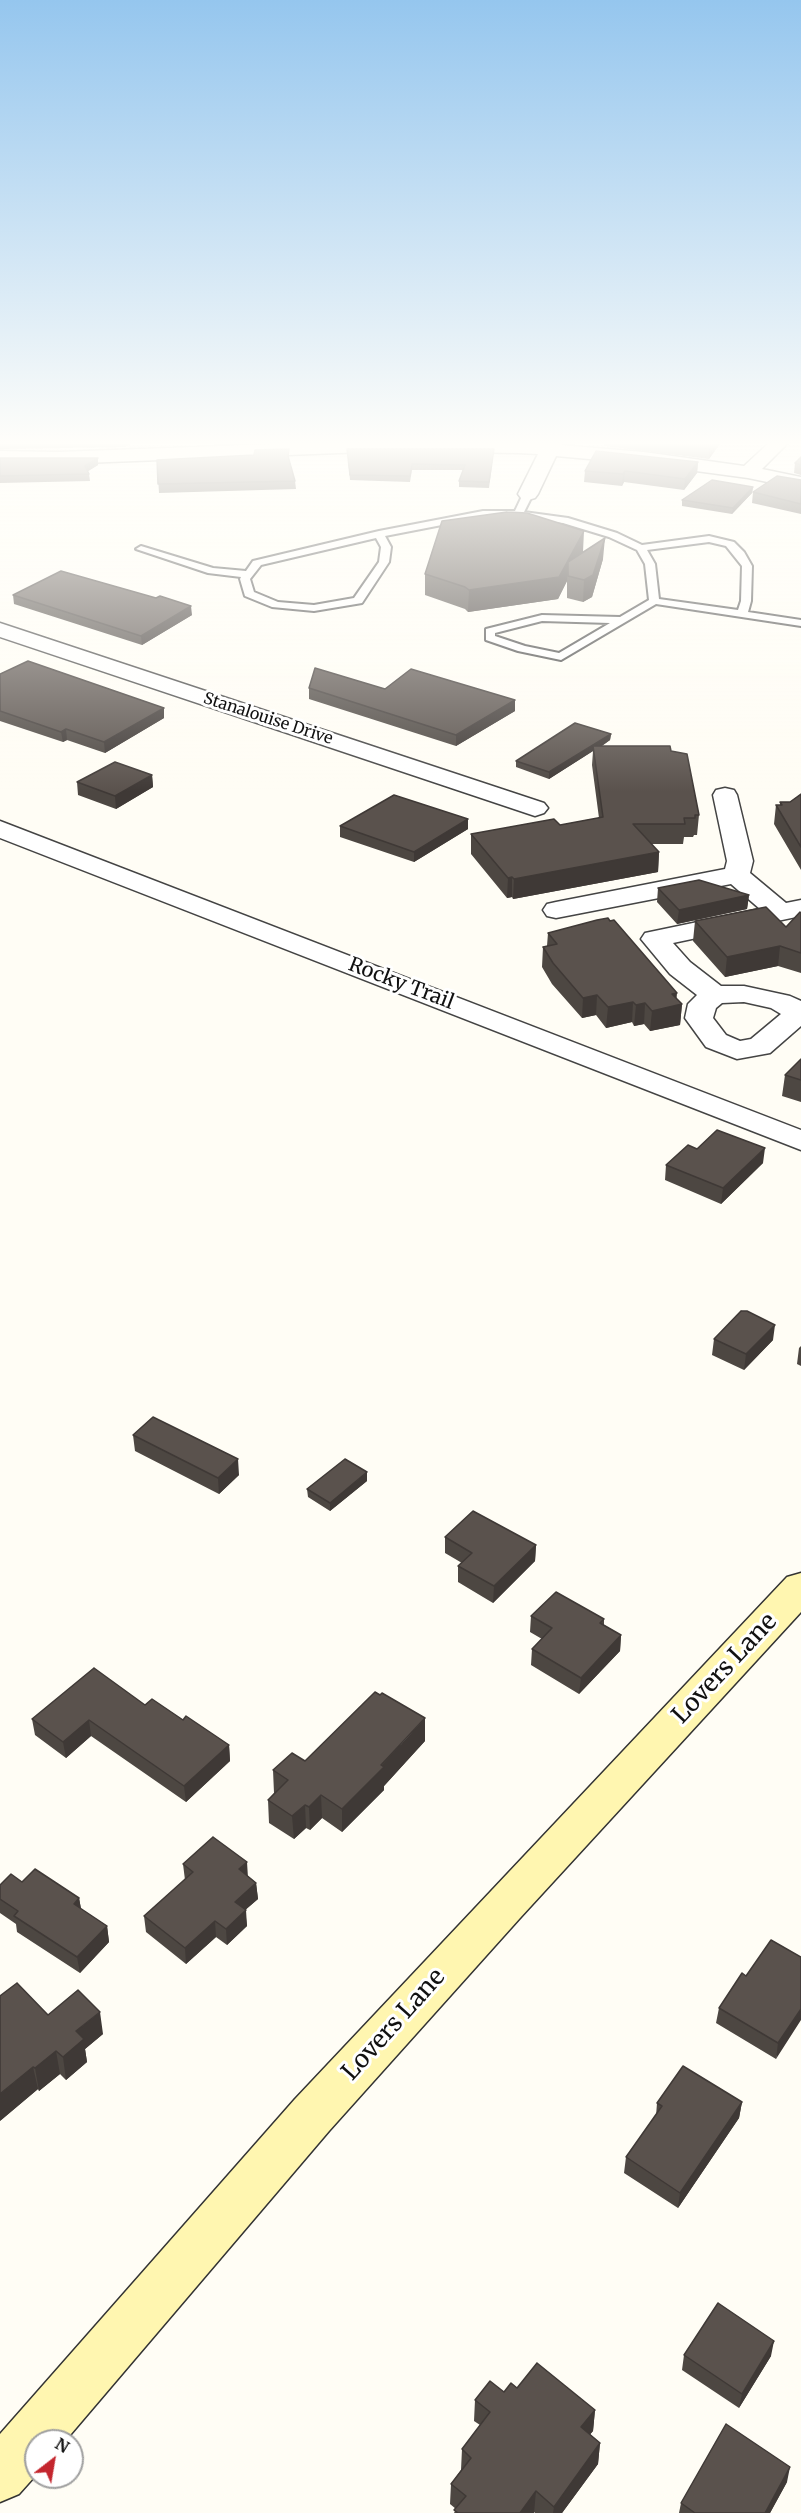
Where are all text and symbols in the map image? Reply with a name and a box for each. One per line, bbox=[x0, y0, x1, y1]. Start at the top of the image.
street label: Stanalouise Drive bbox=[201, 689, 335, 749]
street label: Rocky Trail bbox=[345, 953, 457, 1015]
street label: Lovers Lane bbox=[667, 1608, 783, 1730]
street label: Lovers Lane bbox=[336, 1963, 452, 2087]
north arrow bbox=[24, 2429, 84, 2489]
text: N bbox=[52, 2433, 73, 2457]

